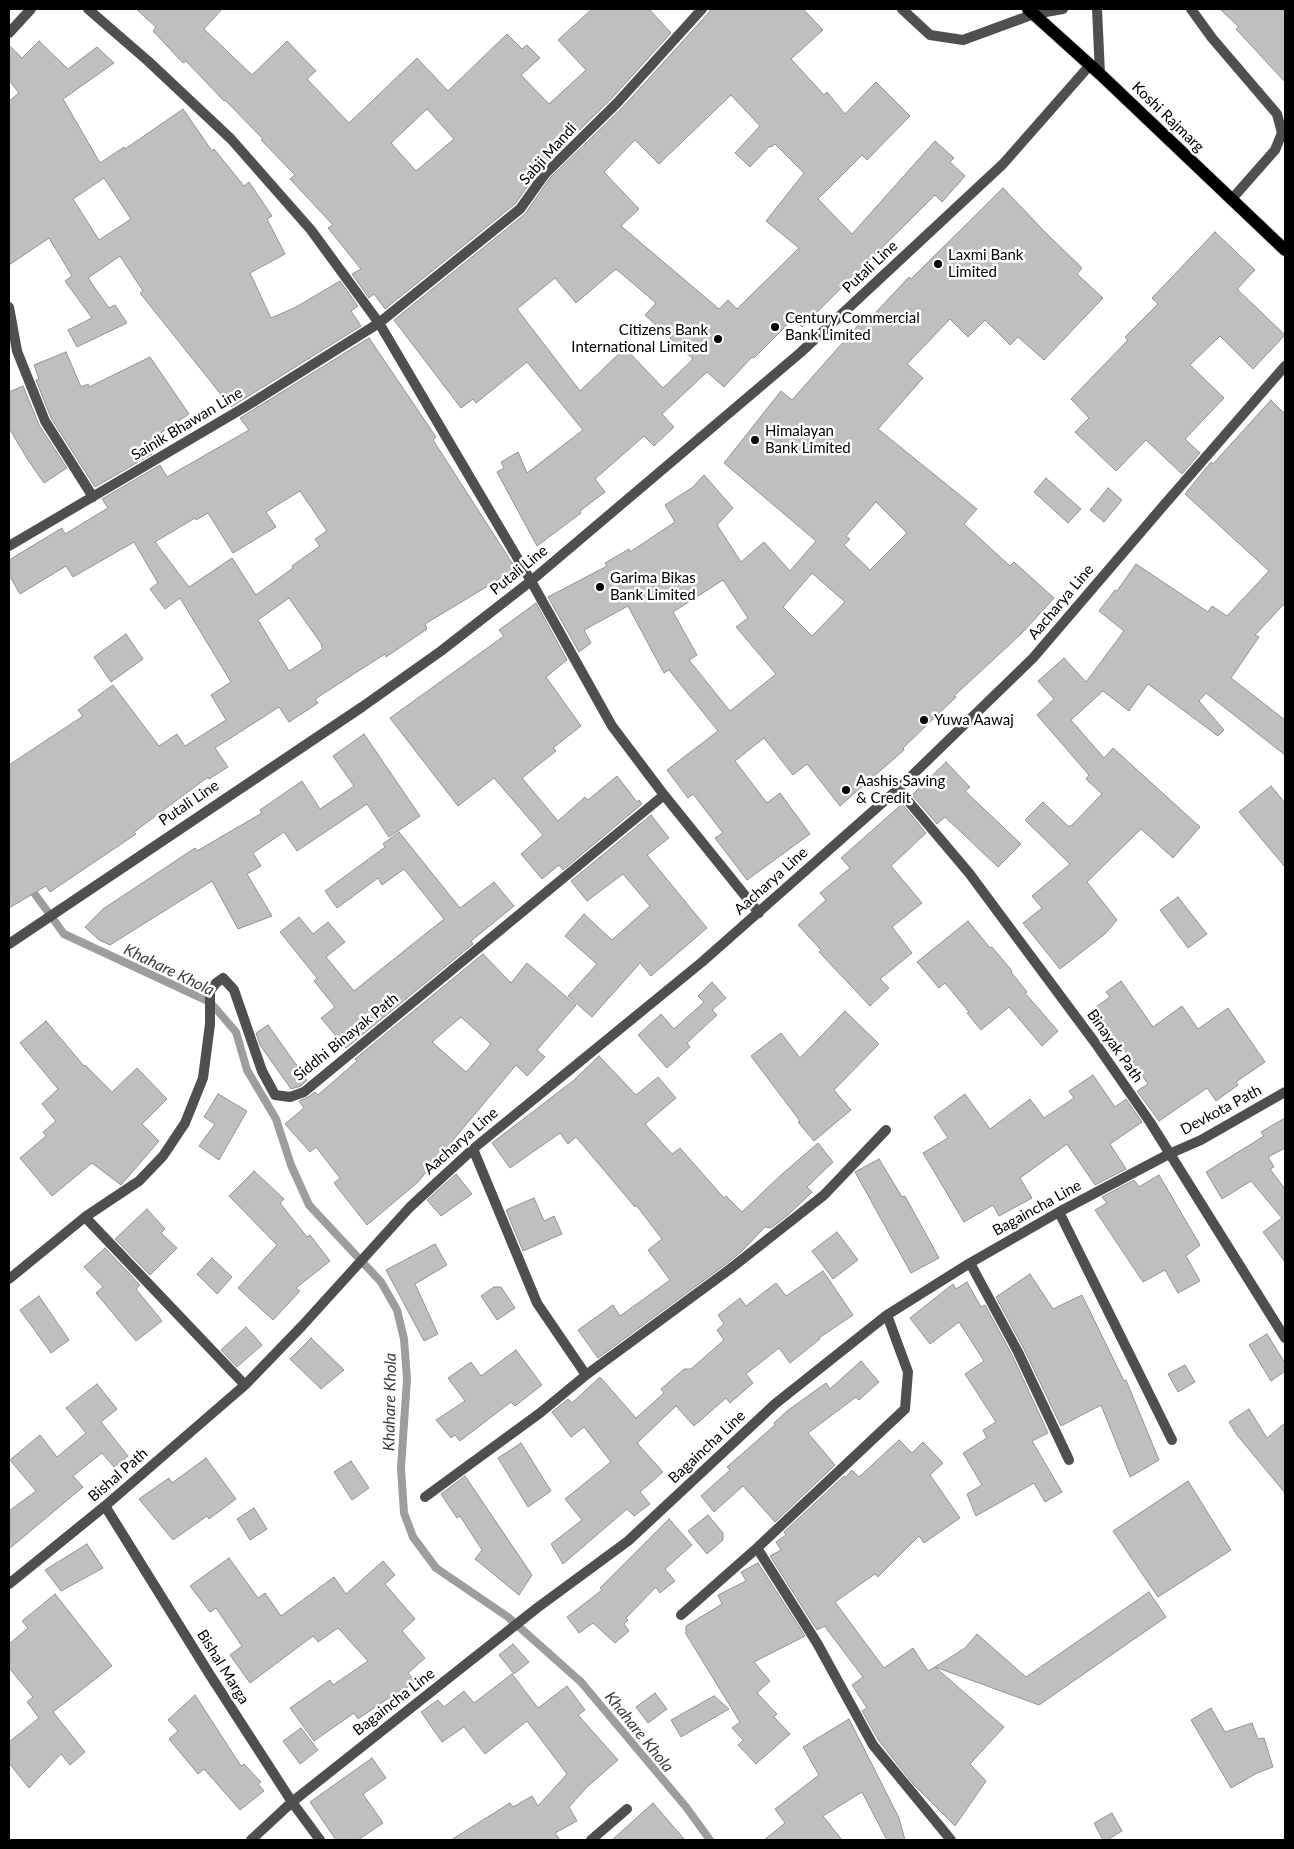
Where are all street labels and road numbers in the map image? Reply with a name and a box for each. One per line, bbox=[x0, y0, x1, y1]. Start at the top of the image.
street label: Koshi Rajmarg bbox=[1128, 78, 1208, 156]
street label: Sabji Mandi bbox=[516, 120, 580, 188]
street label: Putali Line bbox=[839, 237, 901, 297]
street label: Sainik Bhawan Line bbox=[128, 384, 246, 464]
street label: Putali Line bbox=[487, 541, 551, 599]
street label: Aacharya Line bbox=[1024, 561, 1098, 643]
street label: Putali Line bbox=[155, 776, 223, 830]
street label: Aacharya Line bbox=[731, 843, 811, 919]
street label: Siddhi Binayak Path bbox=[290, 989, 402, 1085]
street label: Binayak Path bbox=[1083, 1006, 1147, 1086]
street label: Devkota Path bbox=[1178, 1081, 1264, 1139]
street label: Aacharya Line bbox=[420, 1104, 502, 1178]
street label: Bagaincha Line bbox=[989, 1176, 1085, 1240]
street label: Bagaincha Line bbox=[665, 1407, 749, 1487]
street label: Bishal Path bbox=[85, 1444, 151, 1506]
street label: Bishal Marga bbox=[193, 1626, 253, 1708]
street label: Bagaincha Line bbox=[350, 1665, 438, 1739]

